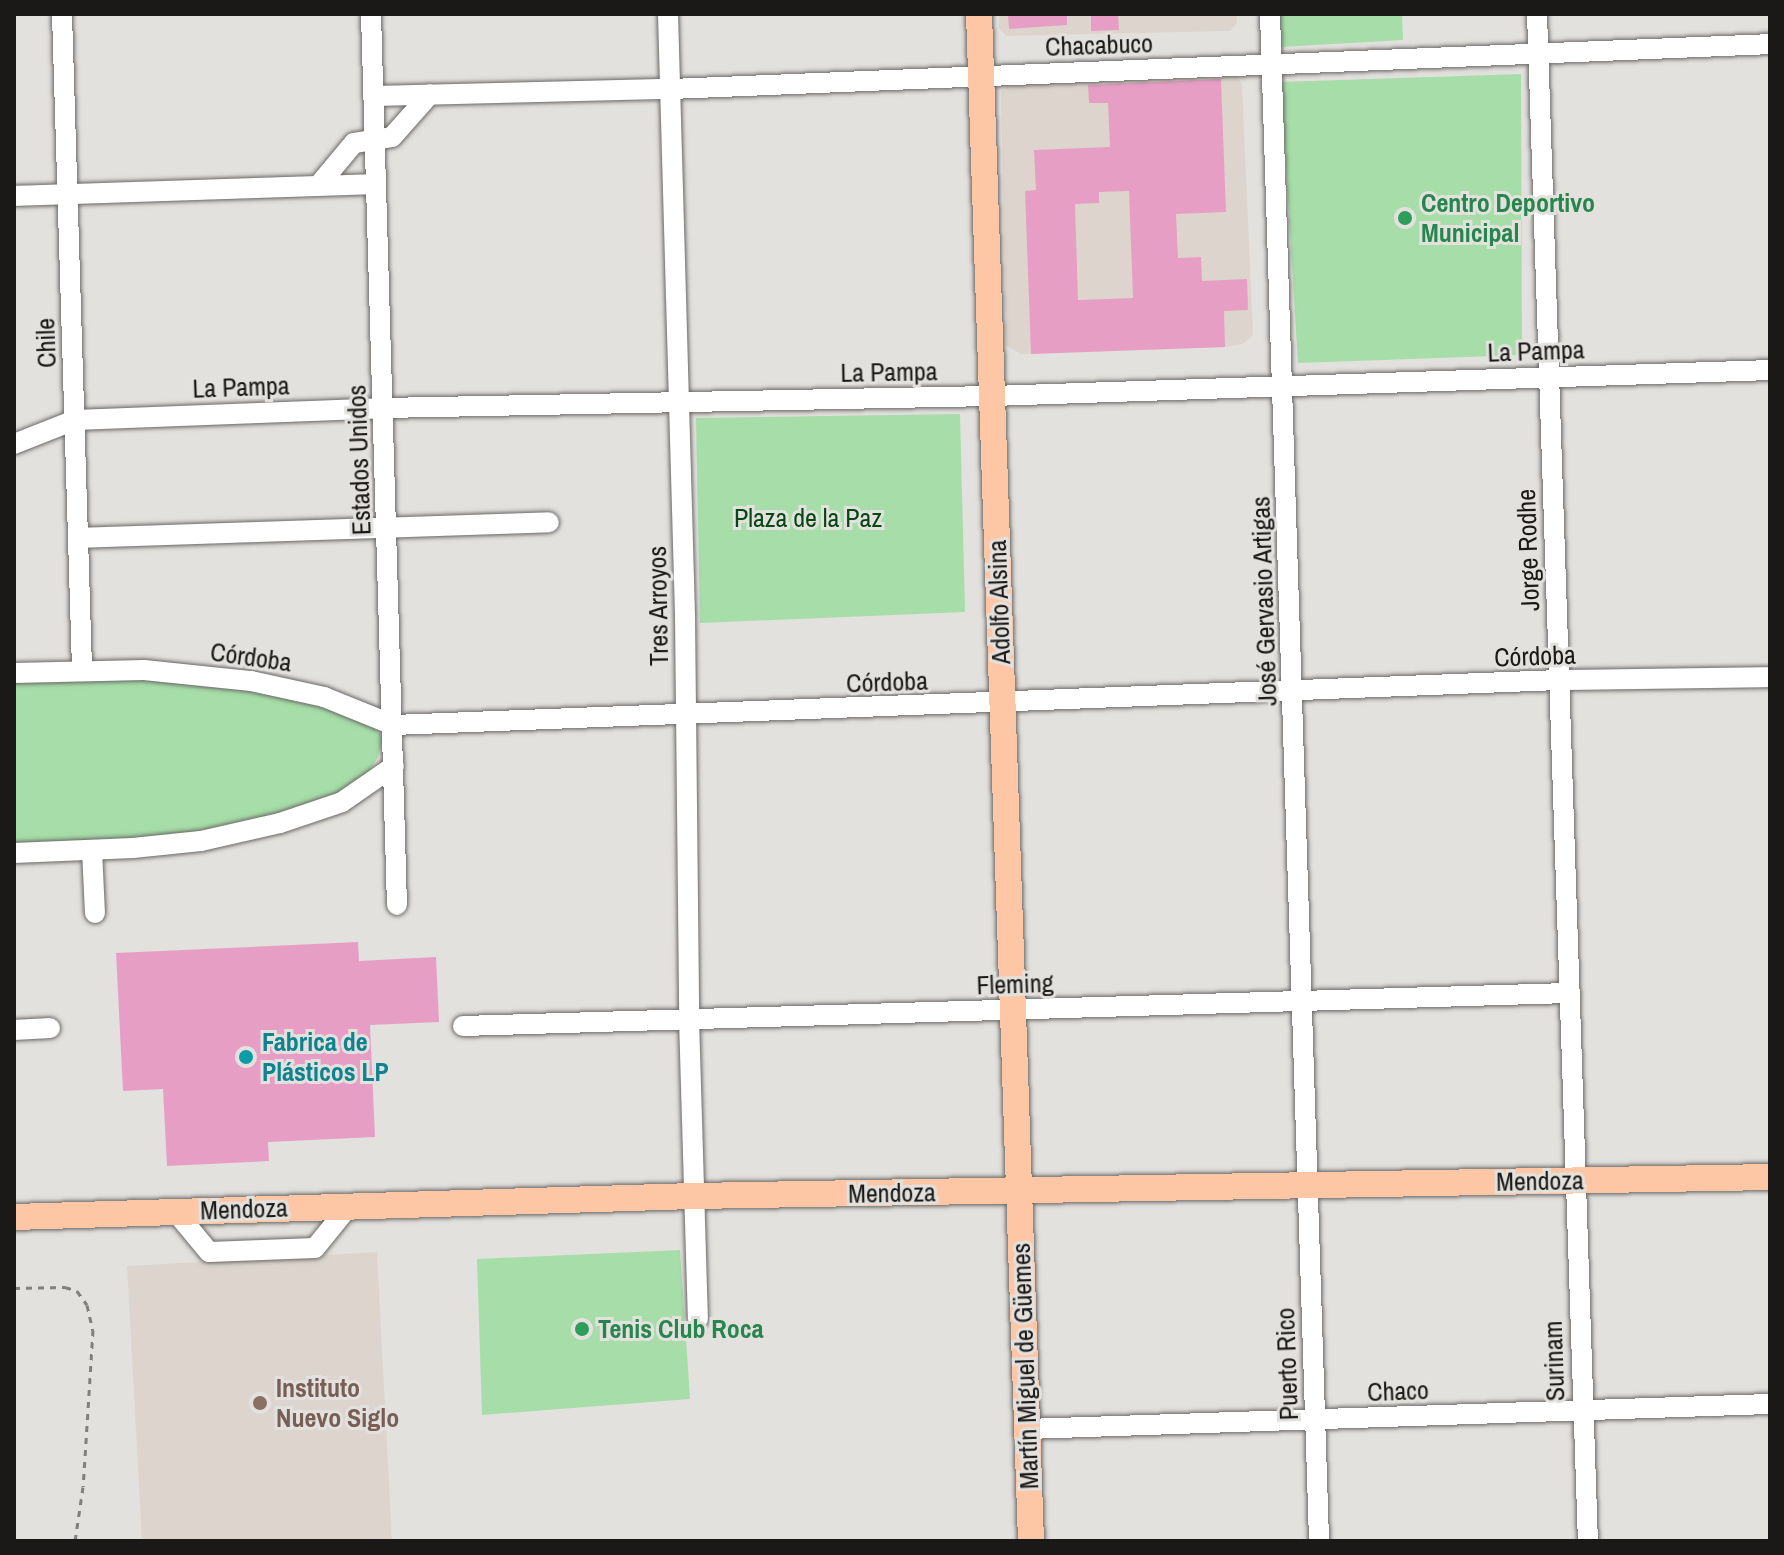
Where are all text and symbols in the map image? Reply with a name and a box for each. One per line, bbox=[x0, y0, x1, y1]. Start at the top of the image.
street label: Chacabuco bbox=[1045, 28, 1153, 62]
place label: Centro Deportivo Municipal bbox=[1421, 187, 1595, 248]
marker: Centro Deportivo Municipal bbox=[1396, 209, 1414, 227]
street label: Chile bbox=[30, 318, 62, 368]
street label: La Pampa bbox=[1487, 334, 1585, 368]
street label: La Pampa bbox=[840, 356, 938, 388]
street label: La Pampa bbox=[192, 370, 290, 404]
street label: Estados Unidos bbox=[341, 384, 377, 536]
street label: Jorge Rodhe bbox=[1510, 488, 1546, 612]
street label: José Gervasio Artigas bbox=[1245, 495, 1283, 707]
park label: Plaza de la Paz bbox=[734, 502, 882, 534]
street label: Adolfo Alsina bbox=[981, 539, 1017, 665]
street label: Tres Arroyos bbox=[641, 545, 675, 667]
street label: Córdoba bbox=[208, 636, 294, 678]
street label: Córdoba bbox=[1494, 639, 1576, 673]
street label: Córdoba bbox=[846, 665, 928, 699]
street label: Fleming bbox=[976, 967, 1054, 1001]
place label: Fabrica de Plásticos LP bbox=[262, 1026, 389, 1088]
marker: Fabrica de Plásticos LP bbox=[237, 1048, 255, 1066]
street label: Mendoza bbox=[1496, 1165, 1584, 1197]
street label: Mendoza bbox=[848, 1177, 936, 1209]
street label: Mendoza bbox=[200, 1192, 288, 1226]
street label: Martín Miguel de Güemes bbox=[1005, 1242, 1045, 1490]
street label: Puerto Rico bbox=[1269, 1307, 1305, 1421]
place label: Tenis Club Roca bbox=[598, 1313, 763, 1345]
marker: Tenis Club Roca bbox=[573, 1320, 591, 1338]
street label: Surinam bbox=[1537, 1320, 1571, 1402]
place label: Instituto Nuevo Siglo bbox=[276, 1372, 399, 1434]
street label: Chaco bbox=[1367, 1374, 1429, 1408]
marker: Instituto Nuevo Siglo bbox=[251, 1394, 269, 1412]

